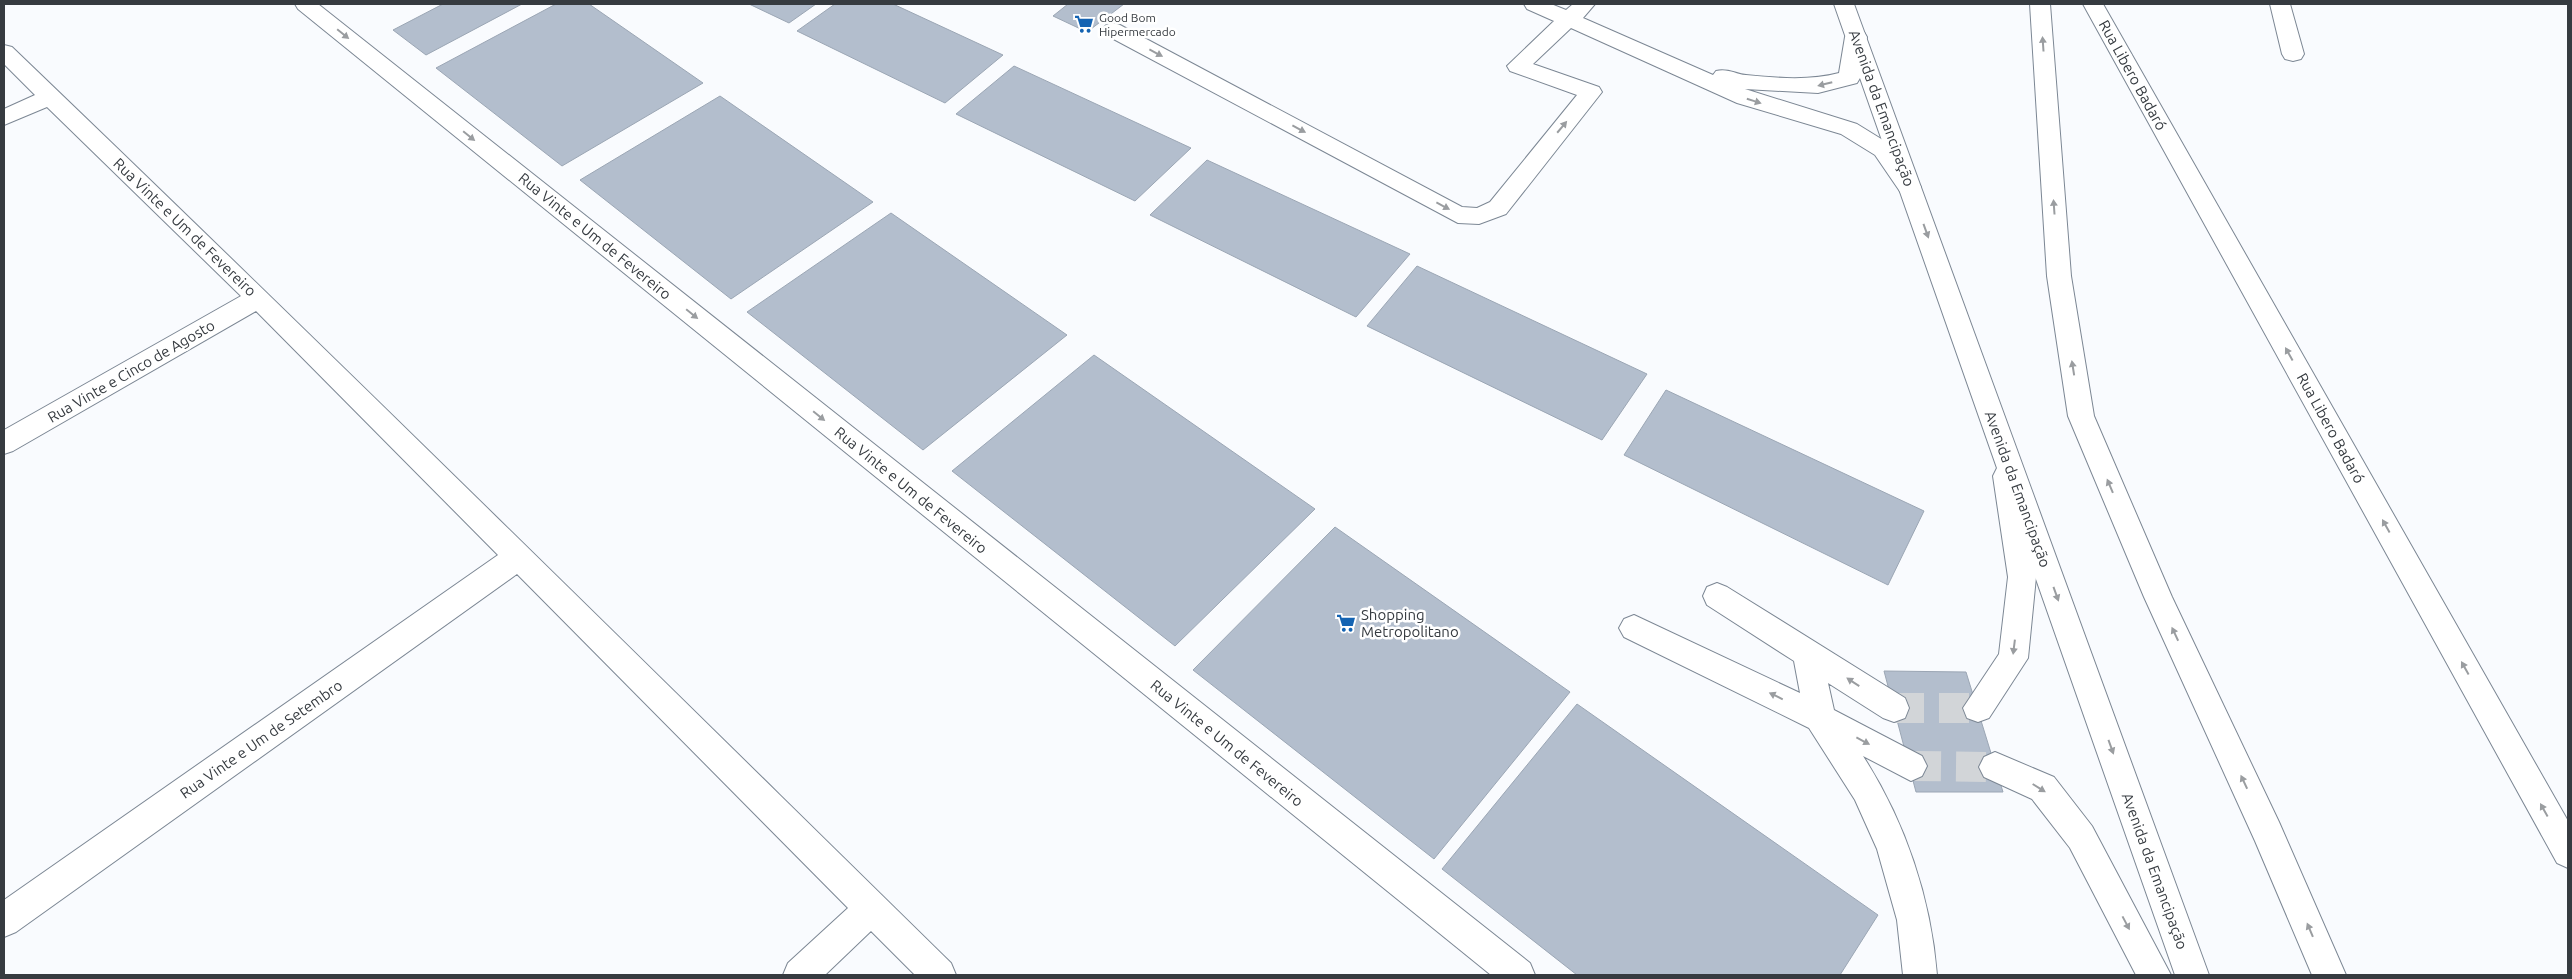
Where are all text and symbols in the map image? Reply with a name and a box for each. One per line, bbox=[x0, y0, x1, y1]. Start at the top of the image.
place label: Good Bom Hipermercado bbox=[1099, 11, 1176, 38]
supermarket icon: Good Bom Hipermercado bbox=[1073, 13, 1095, 35]
street label: Rua Libero Badaró bbox=[2096, 17, 2170, 133]
street label: Avenida da Emancipação bbox=[1846, 27, 1918, 189]
one-way arrow bbox=[336, 29, 349, 40]
one-way arrow bbox=[2038, 36, 2046, 52]
one-way arrow bbox=[1149, 49, 1163, 57]
one-way arrow bbox=[1818, 80, 1833, 88]
one-way arrow bbox=[1746, 98, 1761, 105]
one-way arrow bbox=[1556, 120, 1567, 133]
one-way arrow bbox=[1293, 125, 1306, 134]
one-way arrow bbox=[463, 130, 476, 141]
street label: Rua Vinte e Um de Fevereiro bbox=[110, 154, 260, 300]
street label: Rua Vinte e Um de Fevereiro bbox=[515, 169, 675, 303]
one-way arrow bbox=[2050, 198, 2058, 214]
one-way arrow bbox=[1435, 202, 1450, 210]
one-way arrow bbox=[1923, 223, 1930, 238]
one-way arrow bbox=[685, 308, 698, 319]
street label: Rua Vinte e Cinco de Agosto bbox=[45, 316, 217, 426]
one-way arrow bbox=[2285, 346, 2293, 361]
one-way arrow bbox=[2069, 359, 2077, 375]
street label: Rua Libero Badaró bbox=[2294, 370, 2368, 486]
street label: Avenida da Emancipação bbox=[1982, 408, 2054, 570]
one-way arrow bbox=[812, 410, 825, 421]
street label: Rua Vinte e Um de Fevereiro bbox=[831, 423, 991, 557]
one-way arrow bbox=[2106, 478, 2114, 493]
one-way arrow bbox=[2381, 519, 2390, 533]
one-way arrow bbox=[2052, 587, 2060, 602]
place label: Shopping Metropolitano bbox=[1361, 606, 1459, 640]
supermarket icon: Shopping Metropolitano bbox=[1335, 612, 1357, 634]
one-way arrow bbox=[2171, 627, 2180, 642]
one-way arrow bbox=[2010, 639, 2018, 655]
one-way arrow bbox=[2461, 660, 2469, 675]
street label: Rua Vinte e Um de Setembro bbox=[177, 676, 345, 802]
street label: Rua Vinte e Um de Fevereiro bbox=[1147, 676, 1307, 810]
one-way arrow bbox=[1846, 677, 1859, 687]
one-way arrow bbox=[1769, 692, 1784, 701]
one-way arrow bbox=[1857, 736, 1870, 745]
one-way arrow bbox=[2107, 740, 2115, 755]
one-way arrow bbox=[2240, 775, 2248, 789]
one-way arrow bbox=[2032, 783, 2045, 792]
street label: Avenida da Emancipação bbox=[2119, 790, 2191, 952]
one-way arrow bbox=[2540, 803, 2549, 816]
one-way arrow bbox=[2122, 915, 2130, 930]
one-way arrow bbox=[2305, 923, 2313, 937]

